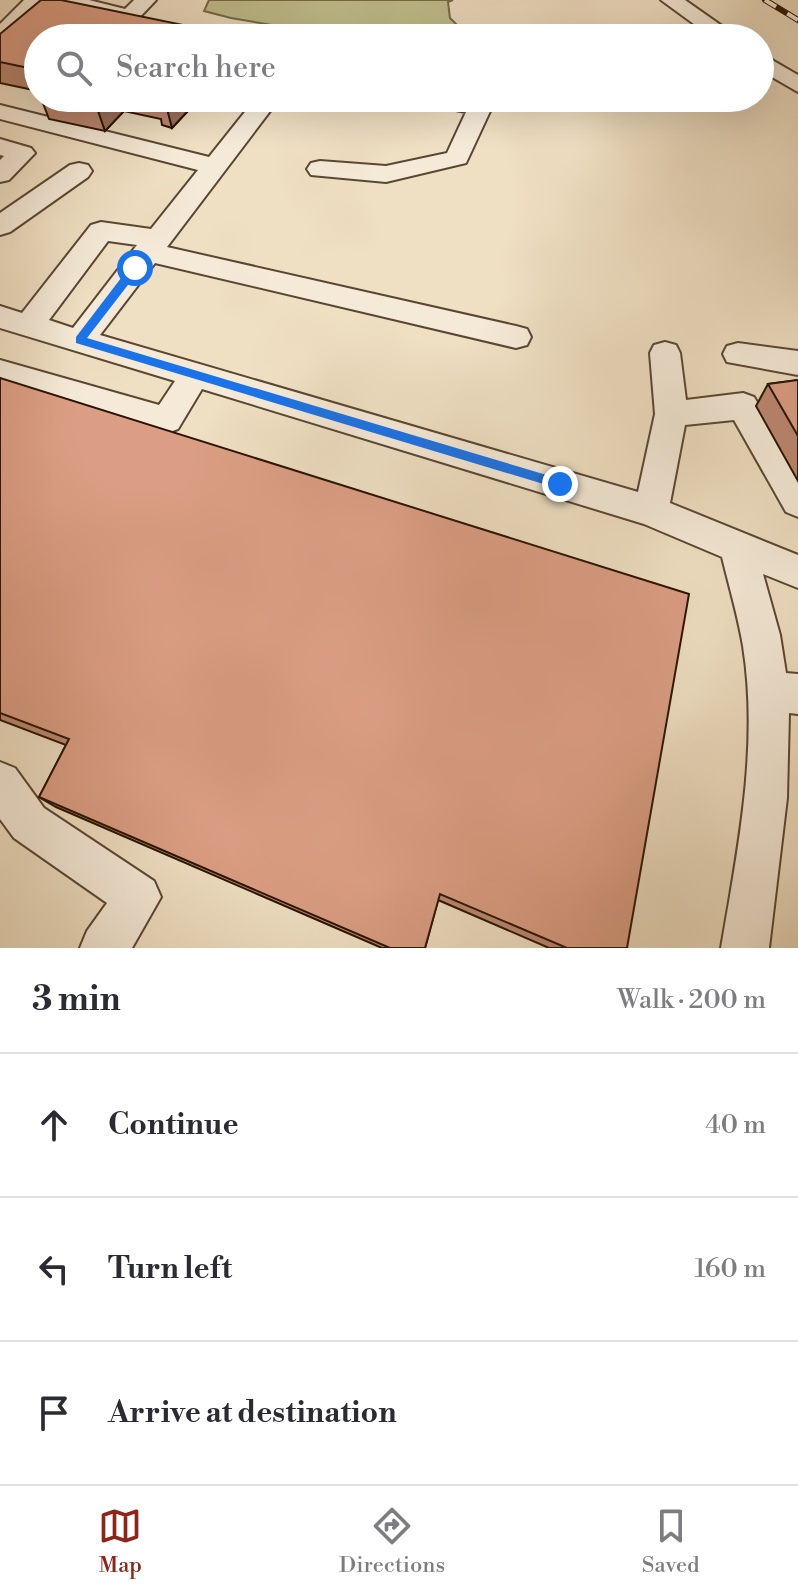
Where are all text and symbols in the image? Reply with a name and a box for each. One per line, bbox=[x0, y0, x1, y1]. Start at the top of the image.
search box bbox=[24, 24, 774, 112]
icon: search bbox=[52, 46, 96, 90]
text: Search here bbox=[116, 49, 276, 87]
route start bbox=[117, 250, 153, 286]
route end bbox=[542, 466, 578, 502]
text: 3 min bbox=[32, 979, 121, 1021]
text: Walk · 200 m bbox=[617, 984, 766, 1016]
icon: ahead bbox=[32, 1103, 76, 1147]
text: Continue bbox=[108, 1106, 239, 1144]
text: 40 m bbox=[705, 1109, 766, 1141]
icon: left bbox=[32, 1247, 76, 1291]
text: Turn left bbox=[108, 1250, 232, 1288]
text: 160 m bbox=[695, 1253, 766, 1285]
icon: arrive bbox=[32, 1391, 76, 1435]
text: Arrive at destination bbox=[108, 1394, 397, 1432]
tab: Map bbox=[98, 1504, 142, 1579]
tab: Directions bbox=[339, 1504, 445, 1579]
tab: Saved bbox=[642, 1504, 700, 1579]

